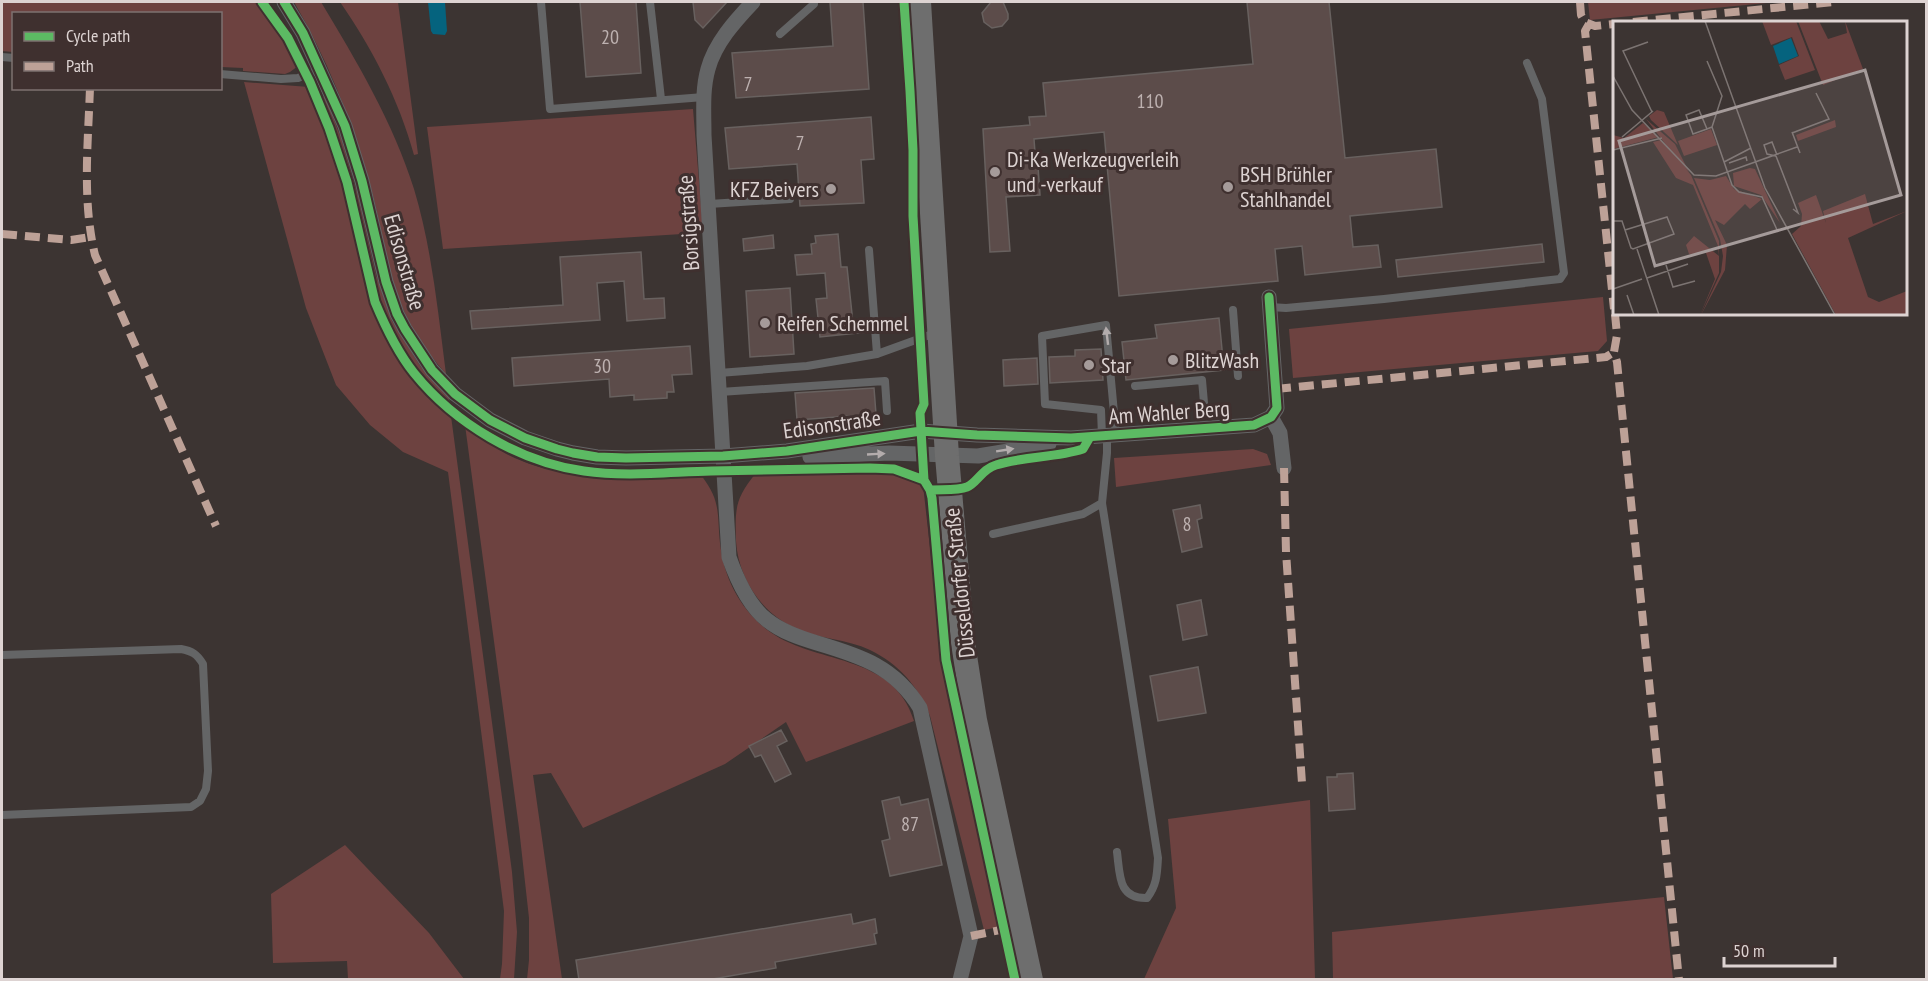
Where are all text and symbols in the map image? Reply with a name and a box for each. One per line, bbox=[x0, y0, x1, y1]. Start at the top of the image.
legend bbox=[12, 12, 222, 90]
inset map bbox=[1613, 21, 1907, 315]
text: Cycle path bbox=[66, 24, 130, 47]
house number: 20 bbox=[601, 24, 619, 50]
text: Path bbox=[66, 54, 94, 77]
house number: 7 bbox=[744, 71, 753, 97]
house number: 110 bbox=[1137, 88, 1164, 114]
house number: 7 bbox=[796, 130, 805, 156]
place label: Di-Ka Werkzeugverleih und -verkauf bbox=[1007, 145, 1179, 198]
place label: BSH Brühler Stahlhandel bbox=[1240, 160, 1332, 213]
marker: Di-Ka Werkzeugverleih und -verkauf bbox=[988, 165, 1002, 179]
street label: Borsigstraße bbox=[671, 174, 705, 272]
place label: KFZ Beivers bbox=[730, 175, 819, 203]
marker: BSH Brühler Stahlhandel bbox=[1221, 180, 1235, 194]
marker: KFZ Beivers bbox=[824, 182, 838, 196]
street label: Edisonstraße bbox=[378, 211, 432, 313]
place label: Reifen Schemmel bbox=[777, 309, 909, 337]
marker: Reifen Schemmel bbox=[758, 316, 772, 330]
one-way arrow bbox=[1102, 326, 1111, 345]
place label: BlitzWash bbox=[1185, 346, 1259, 374]
place label: Star bbox=[1101, 351, 1131, 379]
house number: 30 bbox=[593, 353, 611, 379]
marker: BlitzWash bbox=[1166, 353, 1180, 367]
marker: Star bbox=[1082, 358, 1096, 372]
street label: Am Wahler Berg bbox=[1107, 394, 1231, 430]
street label: Edisonstraße bbox=[781, 403, 883, 445]
one-way arrow bbox=[996, 446, 1015, 455]
one-way arrow bbox=[866, 450, 885, 459]
street label: Düsseldorfer Straße bbox=[937, 507, 981, 659]
house number: 8 bbox=[1183, 511, 1192, 537]
house number: 87 bbox=[901, 811, 919, 837]
scale bar bbox=[1724, 930, 1835, 968]
text: 50 m bbox=[1733, 939, 1765, 962]

